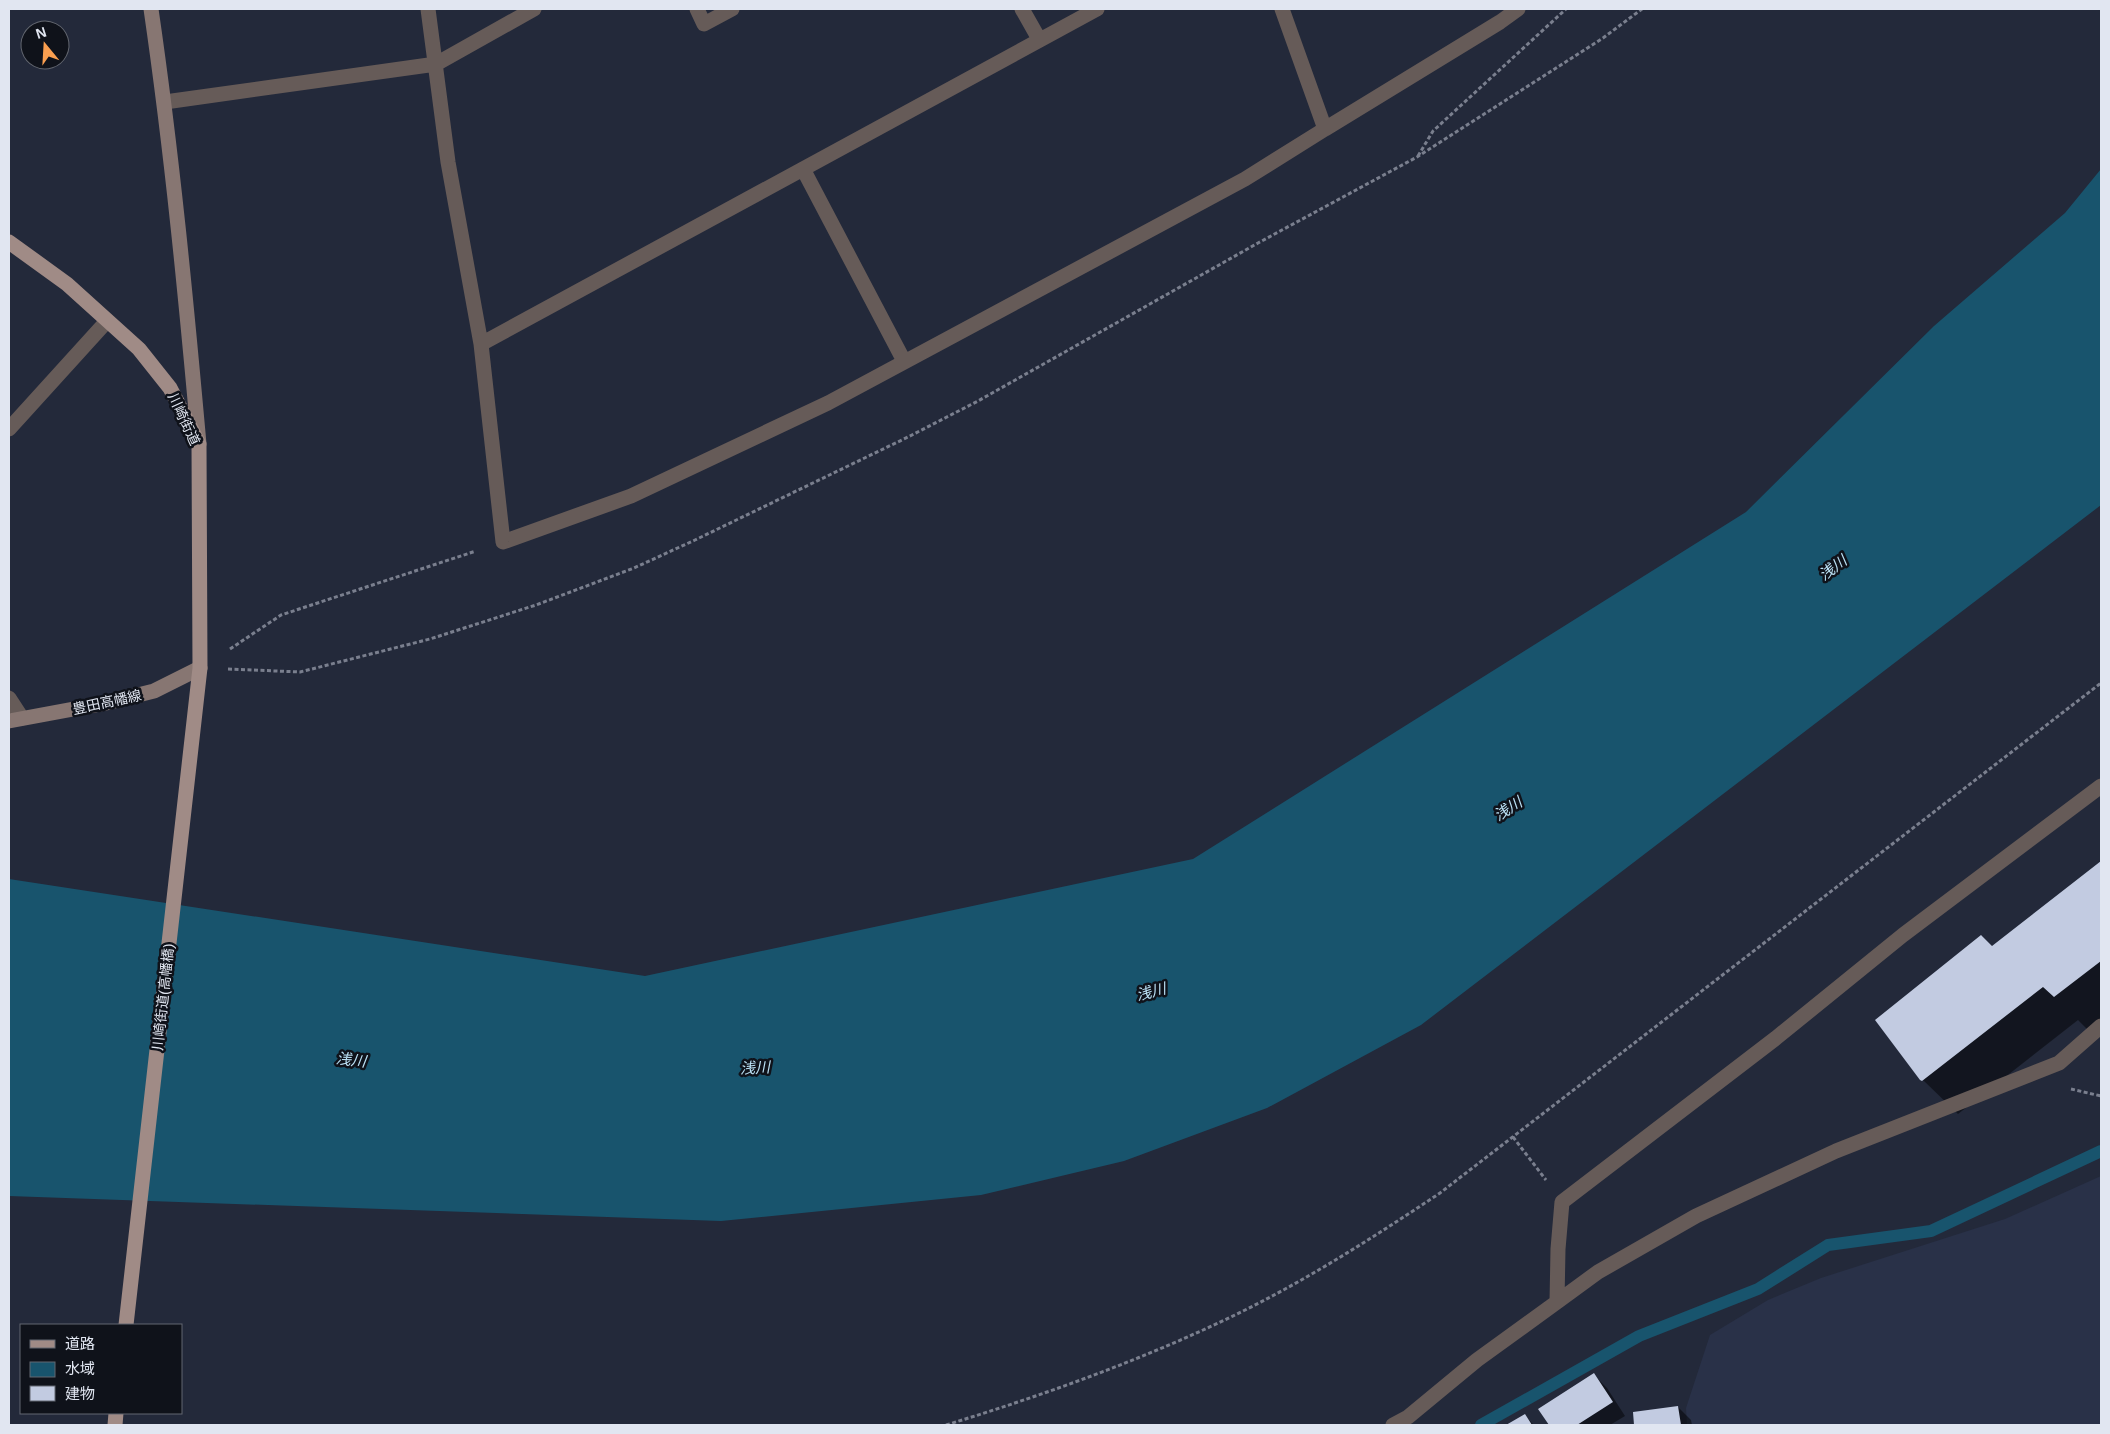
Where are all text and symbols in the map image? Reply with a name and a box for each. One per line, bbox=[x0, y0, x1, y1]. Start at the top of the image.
north arrow bbox=[20, 20, 70, 70]
text: N bbox=[34, 23, 48, 42]
street label: 川崎街道 bbox=[165, 390, 203, 448]
water label: 浅川 bbox=[1816, 551, 1851, 583]
street label: 豊田高幡線 bbox=[71, 687, 143, 717]
water label: 浅川 bbox=[1491, 792, 1527, 824]
street label: 川崎街道(高幡橋) bbox=[149, 943, 177, 1051]
water label: 浅川 bbox=[1134, 979, 1169, 1003]
water label: 浅川 bbox=[335, 1049, 369, 1070]
water label: 浅川 bbox=[740, 1058, 772, 1077]
legend bbox=[20, 1324, 182, 1414]
text: 道路 bbox=[65, 1335, 95, 1352]
text: 水域 bbox=[65, 1360, 95, 1377]
text: 建物 bbox=[65, 1385, 95, 1402]

